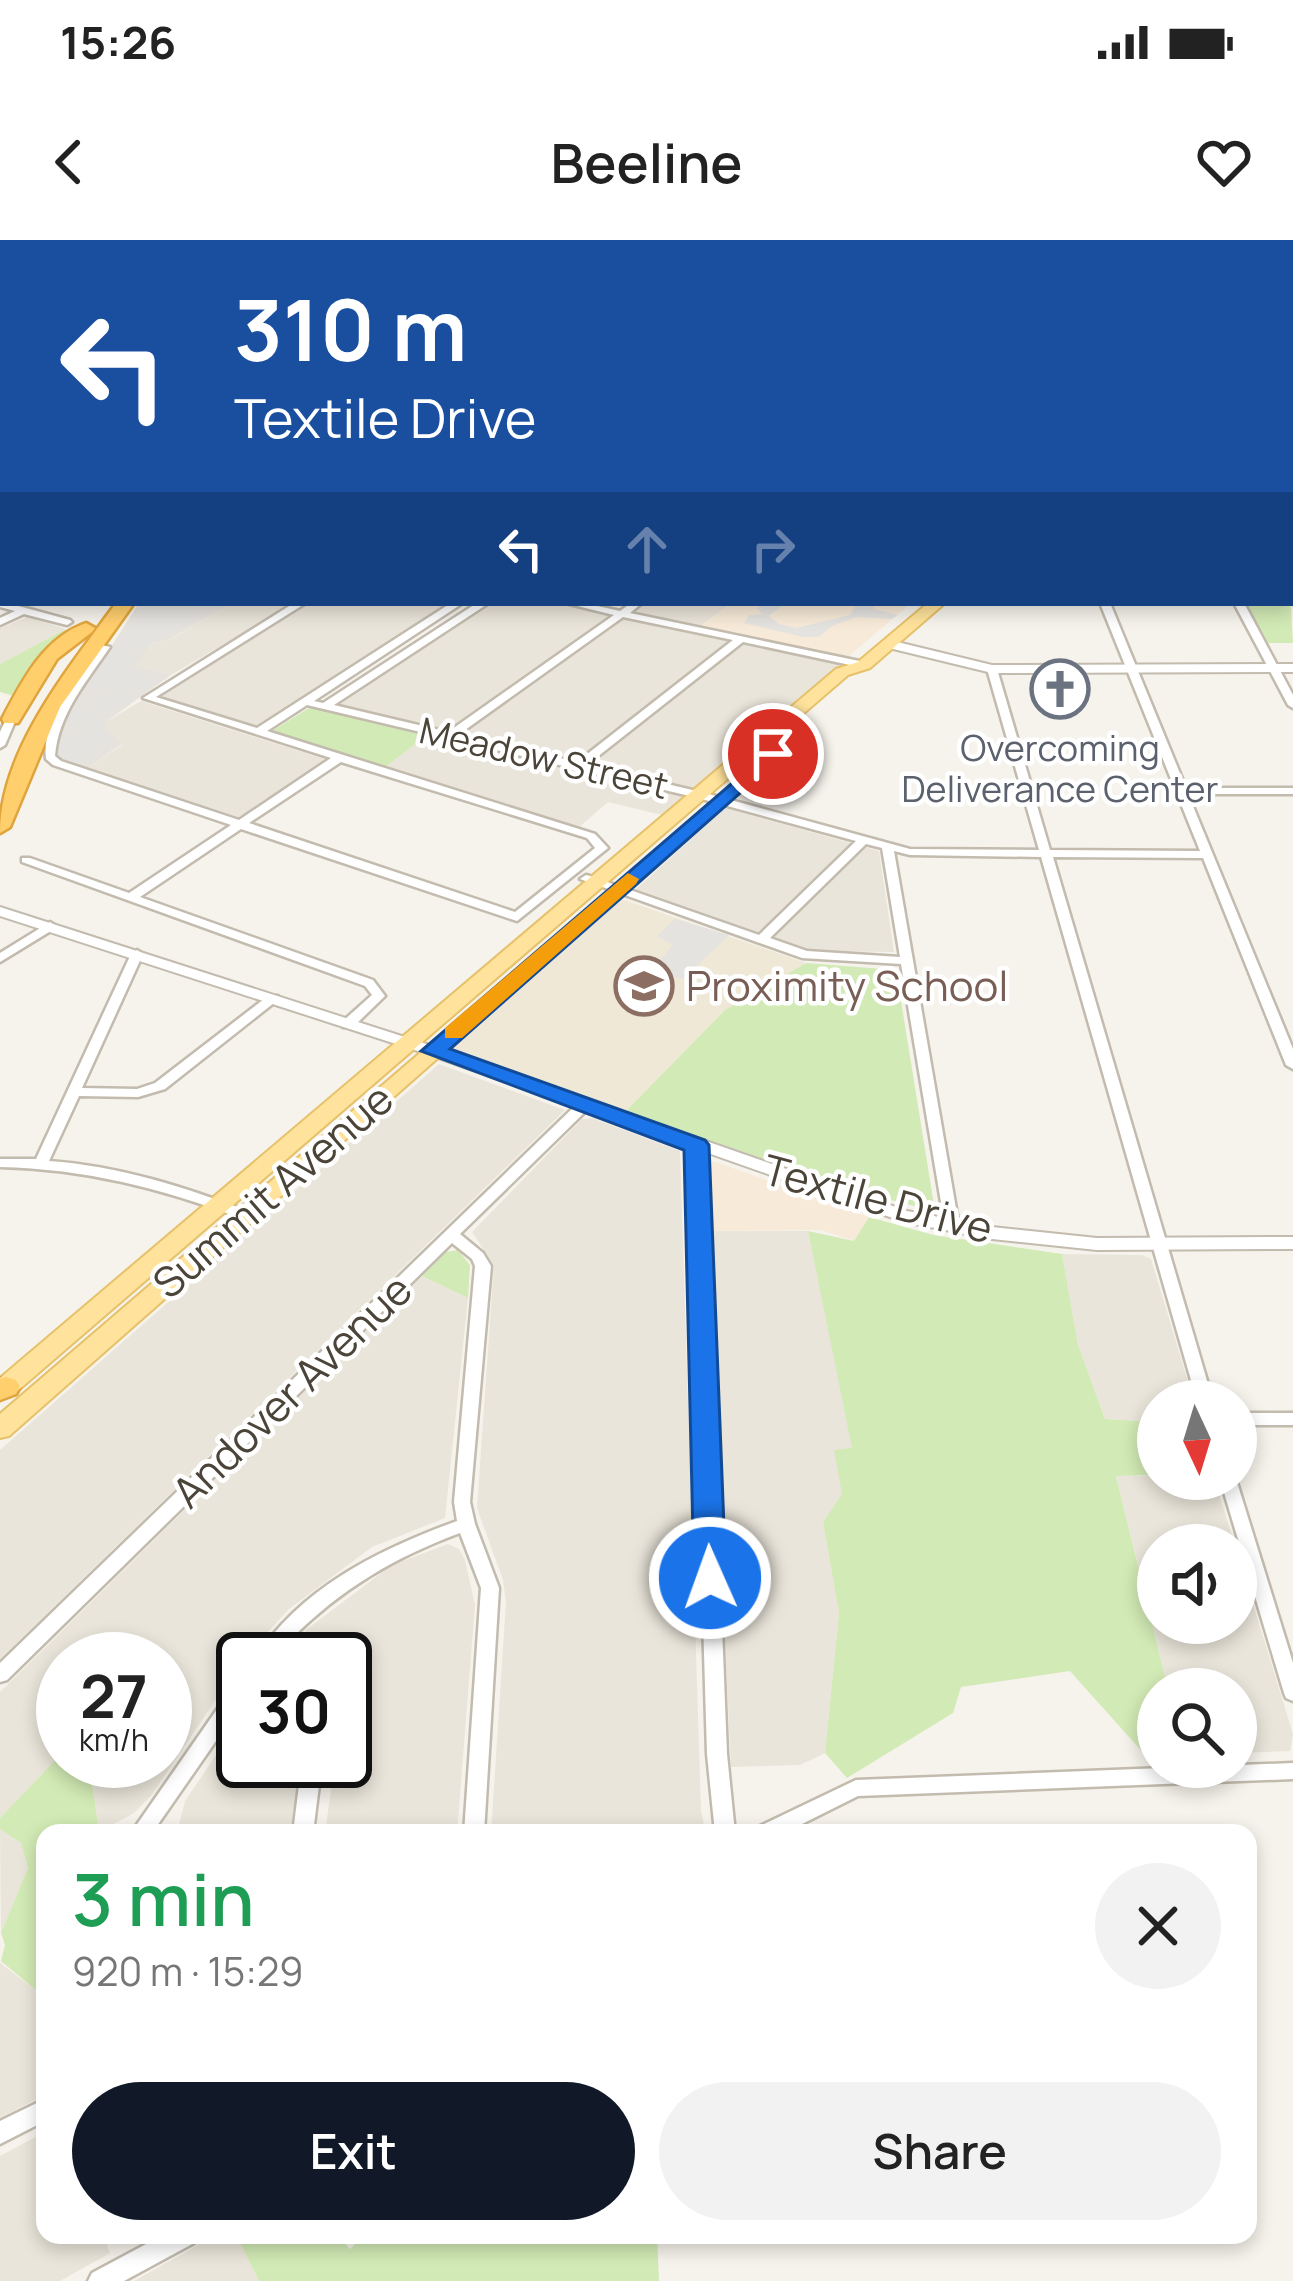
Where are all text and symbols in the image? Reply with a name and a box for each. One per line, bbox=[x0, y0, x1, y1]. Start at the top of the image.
text: 15:26 bbox=[60, 11, 176, 73]
text: Beeline bbox=[551, 125, 742, 199]
icon: back bbox=[36, 129, 102, 195]
icon: heart bbox=[1191, 129, 1257, 195]
text: 310 m bbox=[234, 271, 467, 386]
icon: left bbox=[36, 288, 192, 444]
text: Textile Drive bbox=[234, 380, 536, 454]
icon: left bbox=[488, 516, 554, 582]
icon: ahead bbox=[614, 516, 680, 582]
icon: right bbox=[740, 516, 806, 582]
church icon: Overcoming Deliverance Center bbox=[1029, 658, 1091, 720]
pin bbox=[722, 703, 824, 805]
street label: Meadow Street bbox=[415, 705, 673, 810]
icon: arrive bbox=[740, 721, 806, 787]
place label: Overcoming Deliverance Center bbox=[901, 723, 1219, 813]
school or university icon: Proximity School bbox=[613, 955, 675, 1017]
place label: Proximity School bbox=[686, 956, 1008, 1014]
street label: Summit Avenue bbox=[140, 1070, 405, 1311]
street label: Textile Drive bbox=[757, 1140, 999, 1256]
street label: Andover Avenue bbox=[159, 1261, 424, 1520]
north arrow bbox=[1137, 1380, 1257, 1500]
map controls bbox=[1137, 1380, 1257, 1788]
position arrow bbox=[647, 1515, 773, 1641]
button: sound bbox=[1137, 1524, 1257, 1644]
speed limit sign: 30 bbox=[216, 1632, 372, 1788]
text: 27 bbox=[80, 1654, 148, 1736]
button: search bbox=[1137, 1668, 1257, 1788]
text: km/h bbox=[79, 1719, 149, 1760]
text: 3 min bbox=[72, 1849, 254, 1948]
button: close bbox=[1095, 1863, 1221, 1989]
text: 920 m · 15:29 bbox=[72, 1944, 303, 1998]
button: Exit bbox=[72, 2082, 635, 2220]
button: Share bbox=[659, 2082, 1221, 2220]

